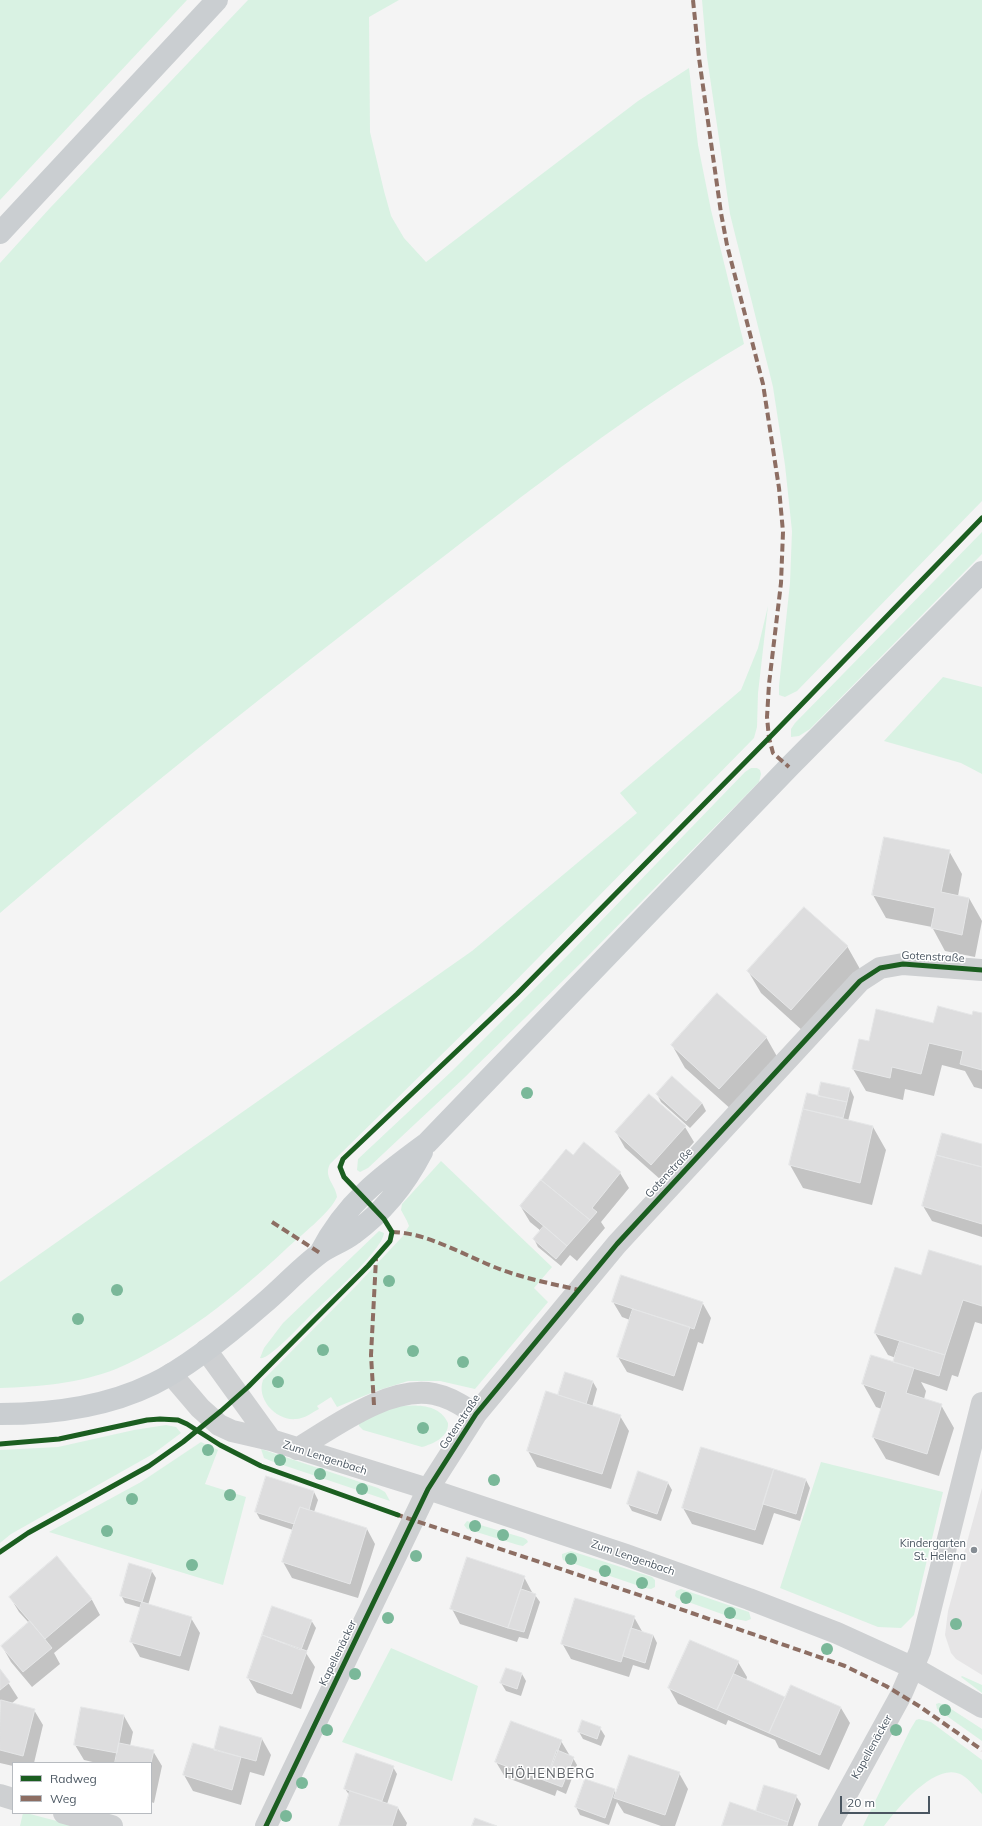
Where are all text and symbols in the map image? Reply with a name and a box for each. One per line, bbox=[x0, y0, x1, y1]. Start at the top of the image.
street label: Gotenstraße bbox=[901, 949, 965, 965]
street label: Gotenstraße bbox=[643, 1145, 695, 1201]
street label: Gotenstraße bbox=[437, 1392, 483, 1452]
street label: Zum Lengenbach bbox=[281, 1438, 369, 1478]
street label: Zum Lengenbach bbox=[589, 1537, 677, 1579]
place label: Kindergarten St. Helena bbox=[900, 1537, 966, 1563]
marker: Kindergarten St. Helena bbox=[969, 1545, 979, 1555]
street label: Kapellenäcker bbox=[316, 1618, 360, 1688]
street label: Kapellenäcker bbox=[849, 1713, 895, 1781]
legend bbox=[12, 1762, 152, 1814]
district label: HÖHENBERG bbox=[504, 1766, 596, 1782]
text: Radweg bbox=[50, 1771, 97, 1786]
scale bar bbox=[842, 1788, 932, 1814]
text: Weg bbox=[50, 1791, 76, 1806]
text: 20 m bbox=[847, 1795, 875, 1810]

